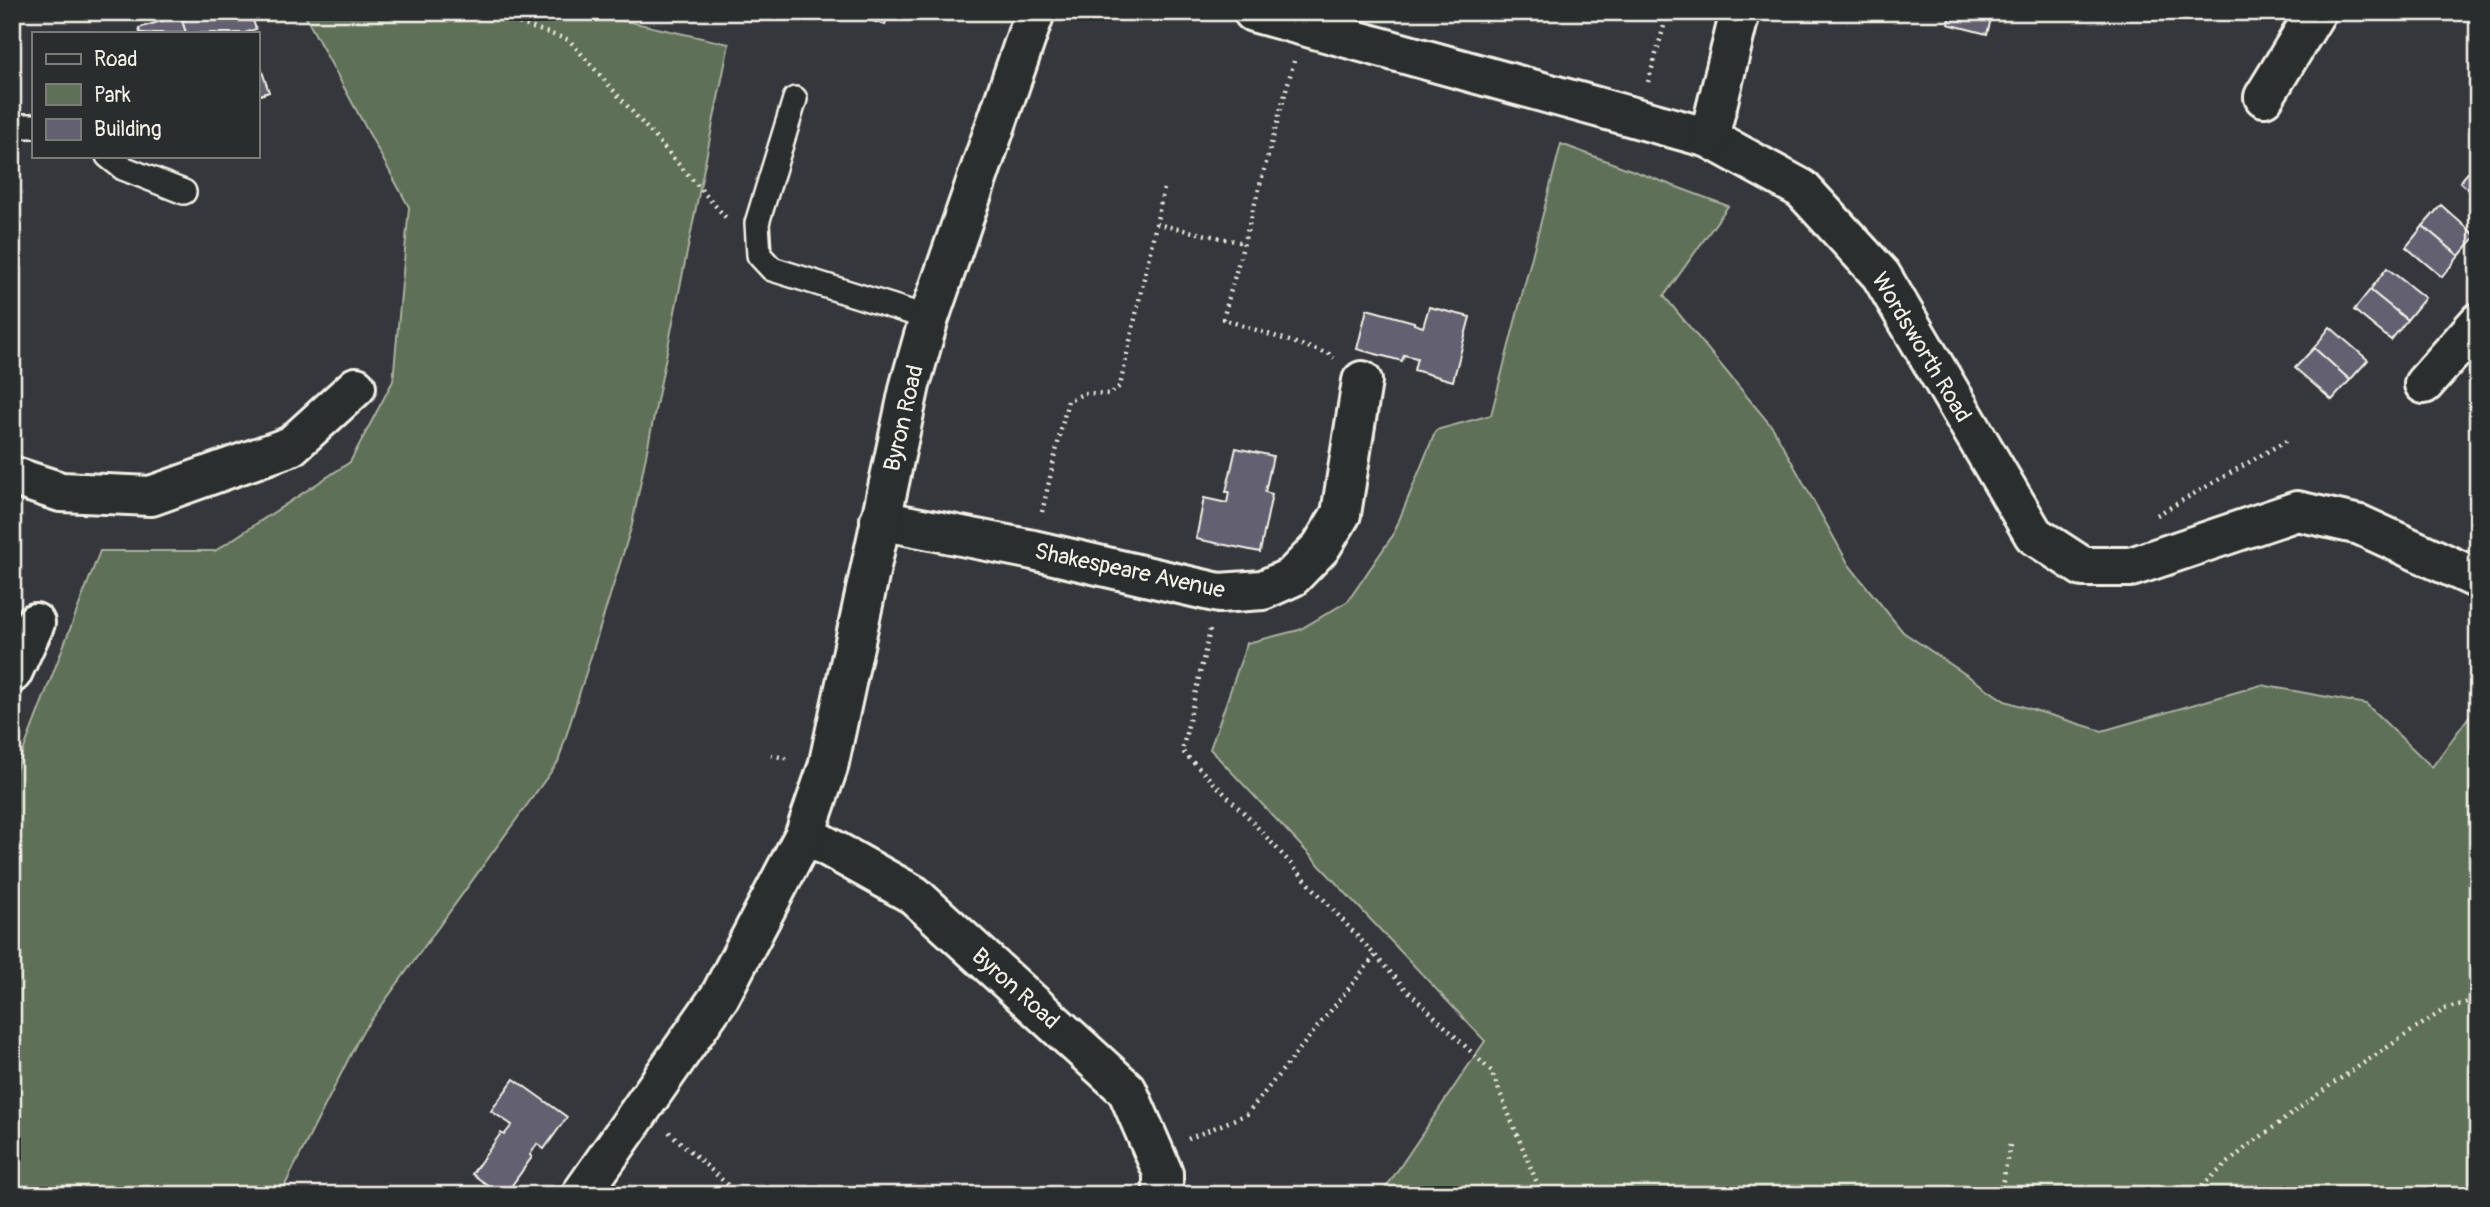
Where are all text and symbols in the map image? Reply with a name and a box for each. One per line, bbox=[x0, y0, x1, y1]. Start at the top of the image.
legend bbox=[32, 32, 259, 158]
text: Road bbox=[94, 46, 138, 73]
text: Park bbox=[94, 82, 131, 109]
text: Building bbox=[94, 116, 161, 143]
street label: Wordsworth Road bbox=[1865, 267, 1978, 428]
street label: Byron Road bbox=[877, 362, 930, 474]
street label: Shakespeare Avenue bbox=[1032, 536, 1228, 605]
street label: Byron Road bbox=[966, 941, 1066, 1035]

